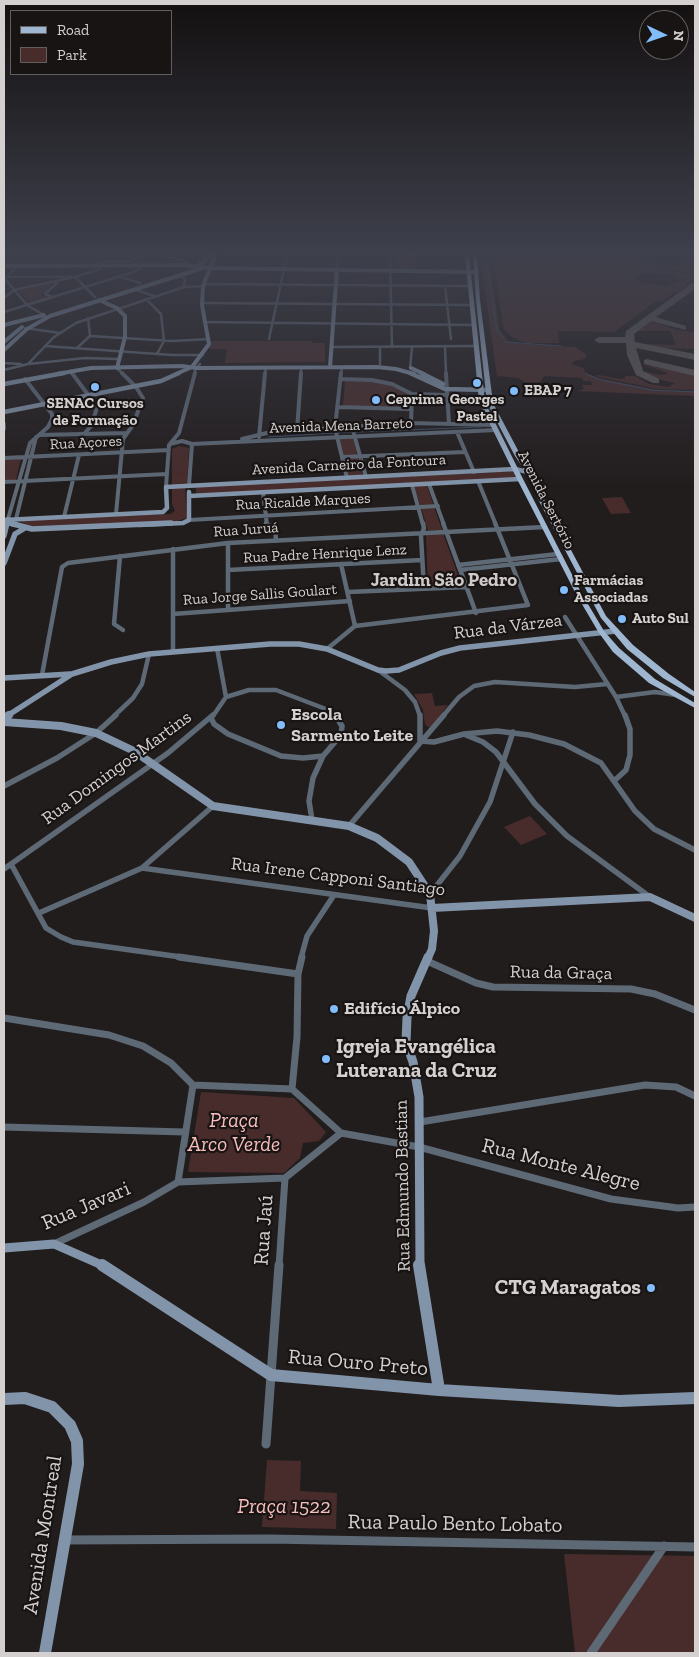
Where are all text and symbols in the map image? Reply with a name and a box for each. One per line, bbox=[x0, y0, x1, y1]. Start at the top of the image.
legend bbox=[10, 10, 172, 75]
north arrow bbox=[639, 10, 689, 60]
text: Road bbox=[57, 21, 89, 39]
text: N bbox=[670, 30, 687, 42]
text: Park bbox=[57, 46, 87, 64]
marker: Georges Pastel bbox=[471, 377, 483, 389]
marker: SENAC Cursos de Formação bbox=[89, 381, 101, 393]
place label: EBAP 7 bbox=[524, 382, 571, 400]
marker: EBAP 7 bbox=[508, 385, 520, 397]
place label: Ceprima bbox=[386, 391, 443, 409]
place label: Georges Pastel bbox=[450, 391, 504, 426]
marker: Ceprima bbox=[370, 394, 382, 406]
place label: SENAC Cursos de Formação bbox=[46, 395, 144, 430]
street label: Avenida Mena Barreto bbox=[269, 415, 413, 437]
street label: Rua Açores bbox=[49, 432, 123, 454]
street label: Avenida Sertório bbox=[513, 448, 579, 552]
street label: Avenida Carneiro da Fontoura bbox=[252, 451, 446, 479]
street label: Rua Ricalde Marques bbox=[235, 489, 371, 515]
street label: Rua Juruá bbox=[213, 519, 279, 541]
street label: Rua Padre Henrique Lenz bbox=[243, 541, 407, 567]
district label: Jardim São Pedro bbox=[371, 570, 517, 592]
place label: Farmácias Associadas bbox=[574, 572, 648, 607]
street label: Rua Jorge Sallis Goulart bbox=[182, 581, 338, 609]
marker: Farmácias Associadas bbox=[558, 584, 570, 596]
street label: Rua da Várzea bbox=[453, 610, 563, 644]
place label: Auto Sul bbox=[632, 610, 689, 628]
marker: Auto Sul bbox=[616, 613, 628, 625]
place label: Escola Sarmento Leite bbox=[291, 704, 413, 746]
street label: Rua Domingos Martins bbox=[38, 706, 196, 830]
marker: Escola Sarmento Leite bbox=[275, 719, 287, 731]
street label: Rua Irene Capponi Santiago bbox=[230, 853, 446, 901]
street label: Rua da Graça bbox=[510, 961, 612, 985]
place label: Edifício Álpico bbox=[344, 998, 460, 1020]
marker: Edifício Álpico bbox=[328, 1003, 340, 1015]
place label: Igreja Evangélica Luterana da Cruz bbox=[336, 1034, 497, 1084]
marker: Igreja Evangélica Luterana da Cruz bbox=[320, 1053, 332, 1065]
street label: Rua Edmundo Bastian bbox=[391, 1100, 415, 1272]
park label: Praça Arco Verde bbox=[188, 1108, 280, 1158]
street label: Rua Monte Alegre bbox=[479, 1133, 643, 1197]
street label: Rua Javari bbox=[38, 1176, 134, 1236]
street label: Rua Jaú bbox=[249, 1194, 279, 1266]
place label: CTG Maragatos bbox=[495, 1275, 641, 1301]
marker: CTG Maragatos bbox=[645, 1282, 657, 1294]
street label: Rua Ouro Preto bbox=[287, 1344, 429, 1382]
street label: Avenida Montreal bbox=[18, 1454, 68, 1616]
park label: Praça 1522 bbox=[237, 1494, 331, 1520]
street label: Rua Paulo Bento Lobato bbox=[347, 1510, 563, 1538]

